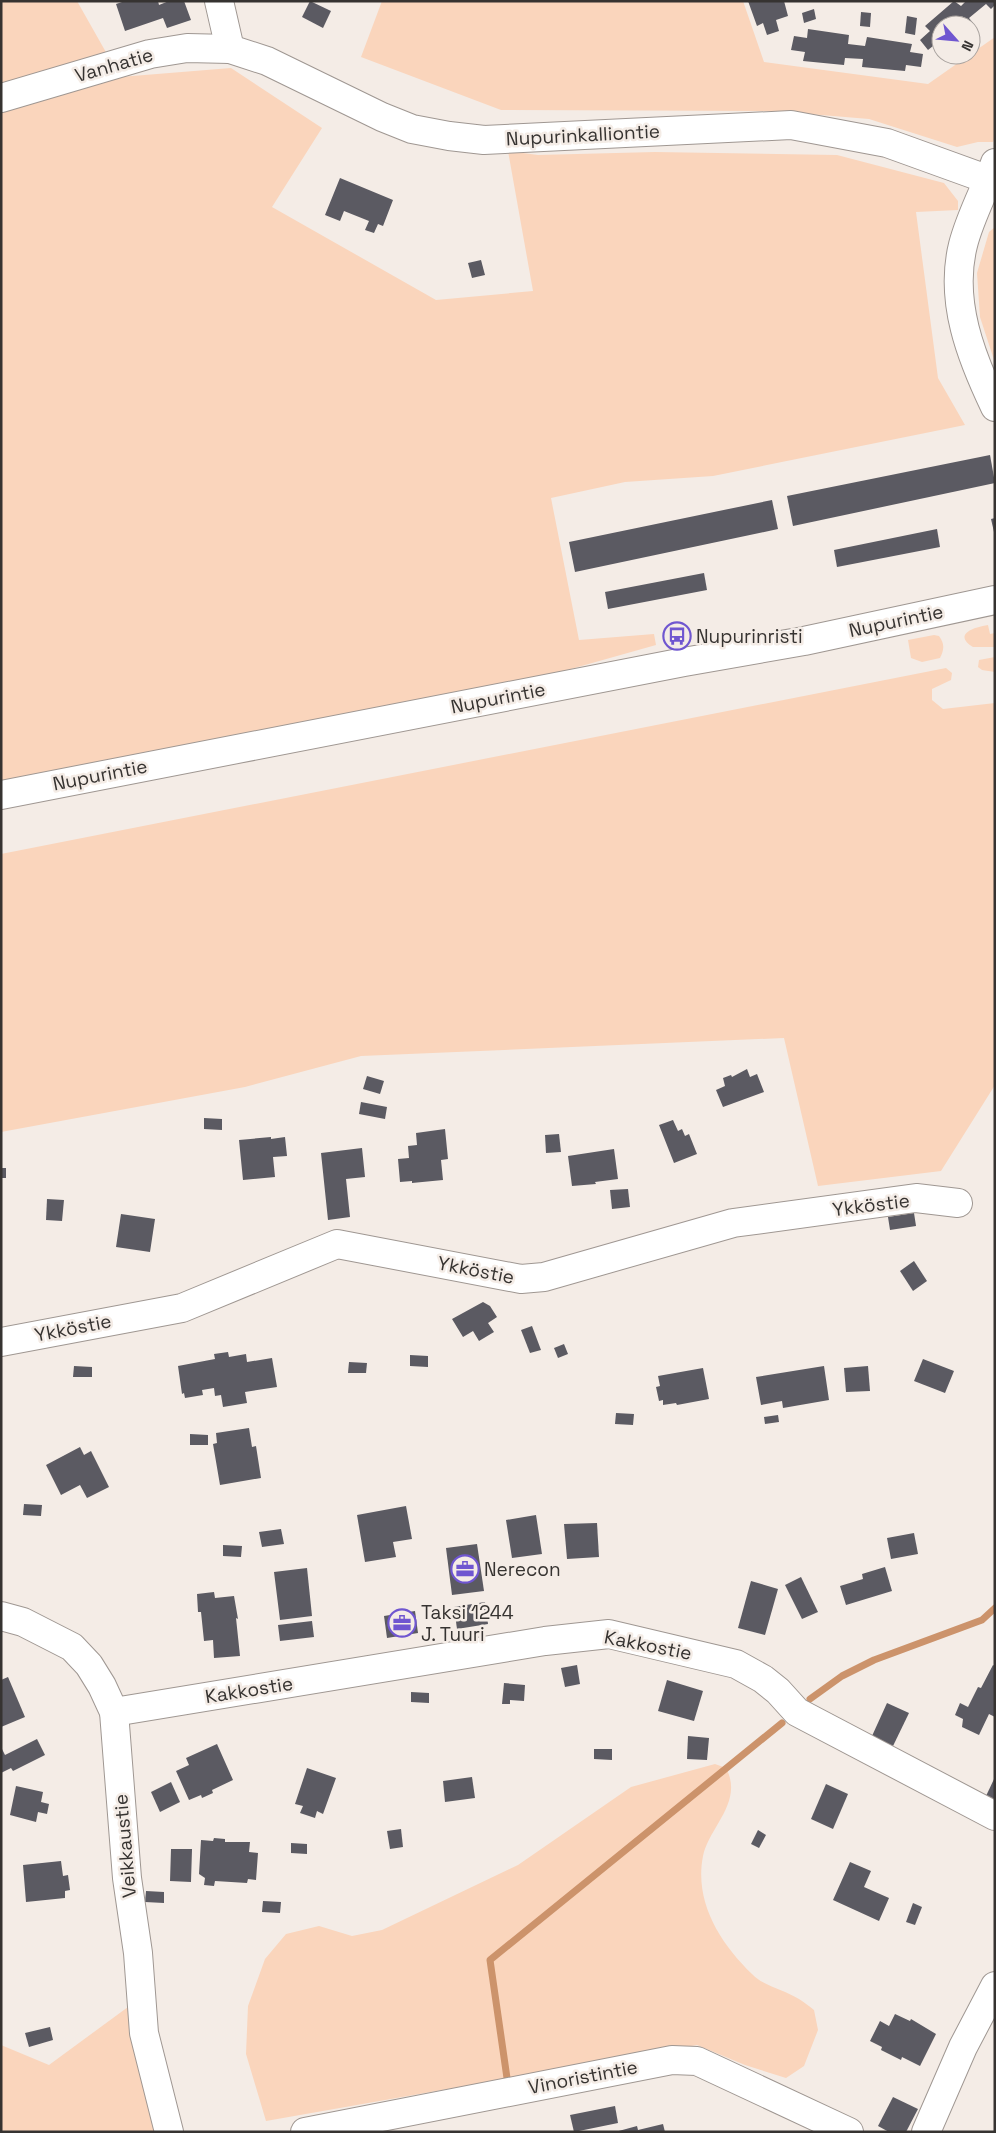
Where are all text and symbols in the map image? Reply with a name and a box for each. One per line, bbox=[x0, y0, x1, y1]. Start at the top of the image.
north arrow bbox=[931, 15, 981, 65]
text: N bbox=[957, 38, 978, 54]
street label: Vanhatie bbox=[72, 42, 156, 88]
street label: Nupurinkalliontie bbox=[505, 118, 661, 152]
street label: Nupurintie bbox=[846, 599, 946, 643]
bus stop icon: Nupurinristi bbox=[662, 621, 692, 651]
place label: Nupurinristi bbox=[696, 624, 803, 649]
street label: Nupurintie bbox=[449, 677, 547, 719]
street label: Nupurintie bbox=[51, 754, 149, 796]
street label: Ykköstie bbox=[831, 1188, 911, 1222]
street label: Ykköstie bbox=[435, 1250, 517, 1290]
street label: Ykköstie bbox=[32, 1308, 114, 1348]
office icon: Nerecon bbox=[450, 1554, 480, 1584]
place label: Nerecon bbox=[484, 1557, 561, 1582]
place label: Taksi 1244 J. Tuuri bbox=[421, 1600, 514, 1647]
office icon: Taksi 1244 J. Tuuri bbox=[387, 1608, 417, 1638]
street label: Kakkostie bbox=[602, 1624, 694, 1666]
street label: Kakkostie bbox=[203, 1671, 295, 1709]
street label: Veikkaustie bbox=[108, 1793, 142, 1899]
street label: Vinoristintie bbox=[526, 2054, 640, 2100]

